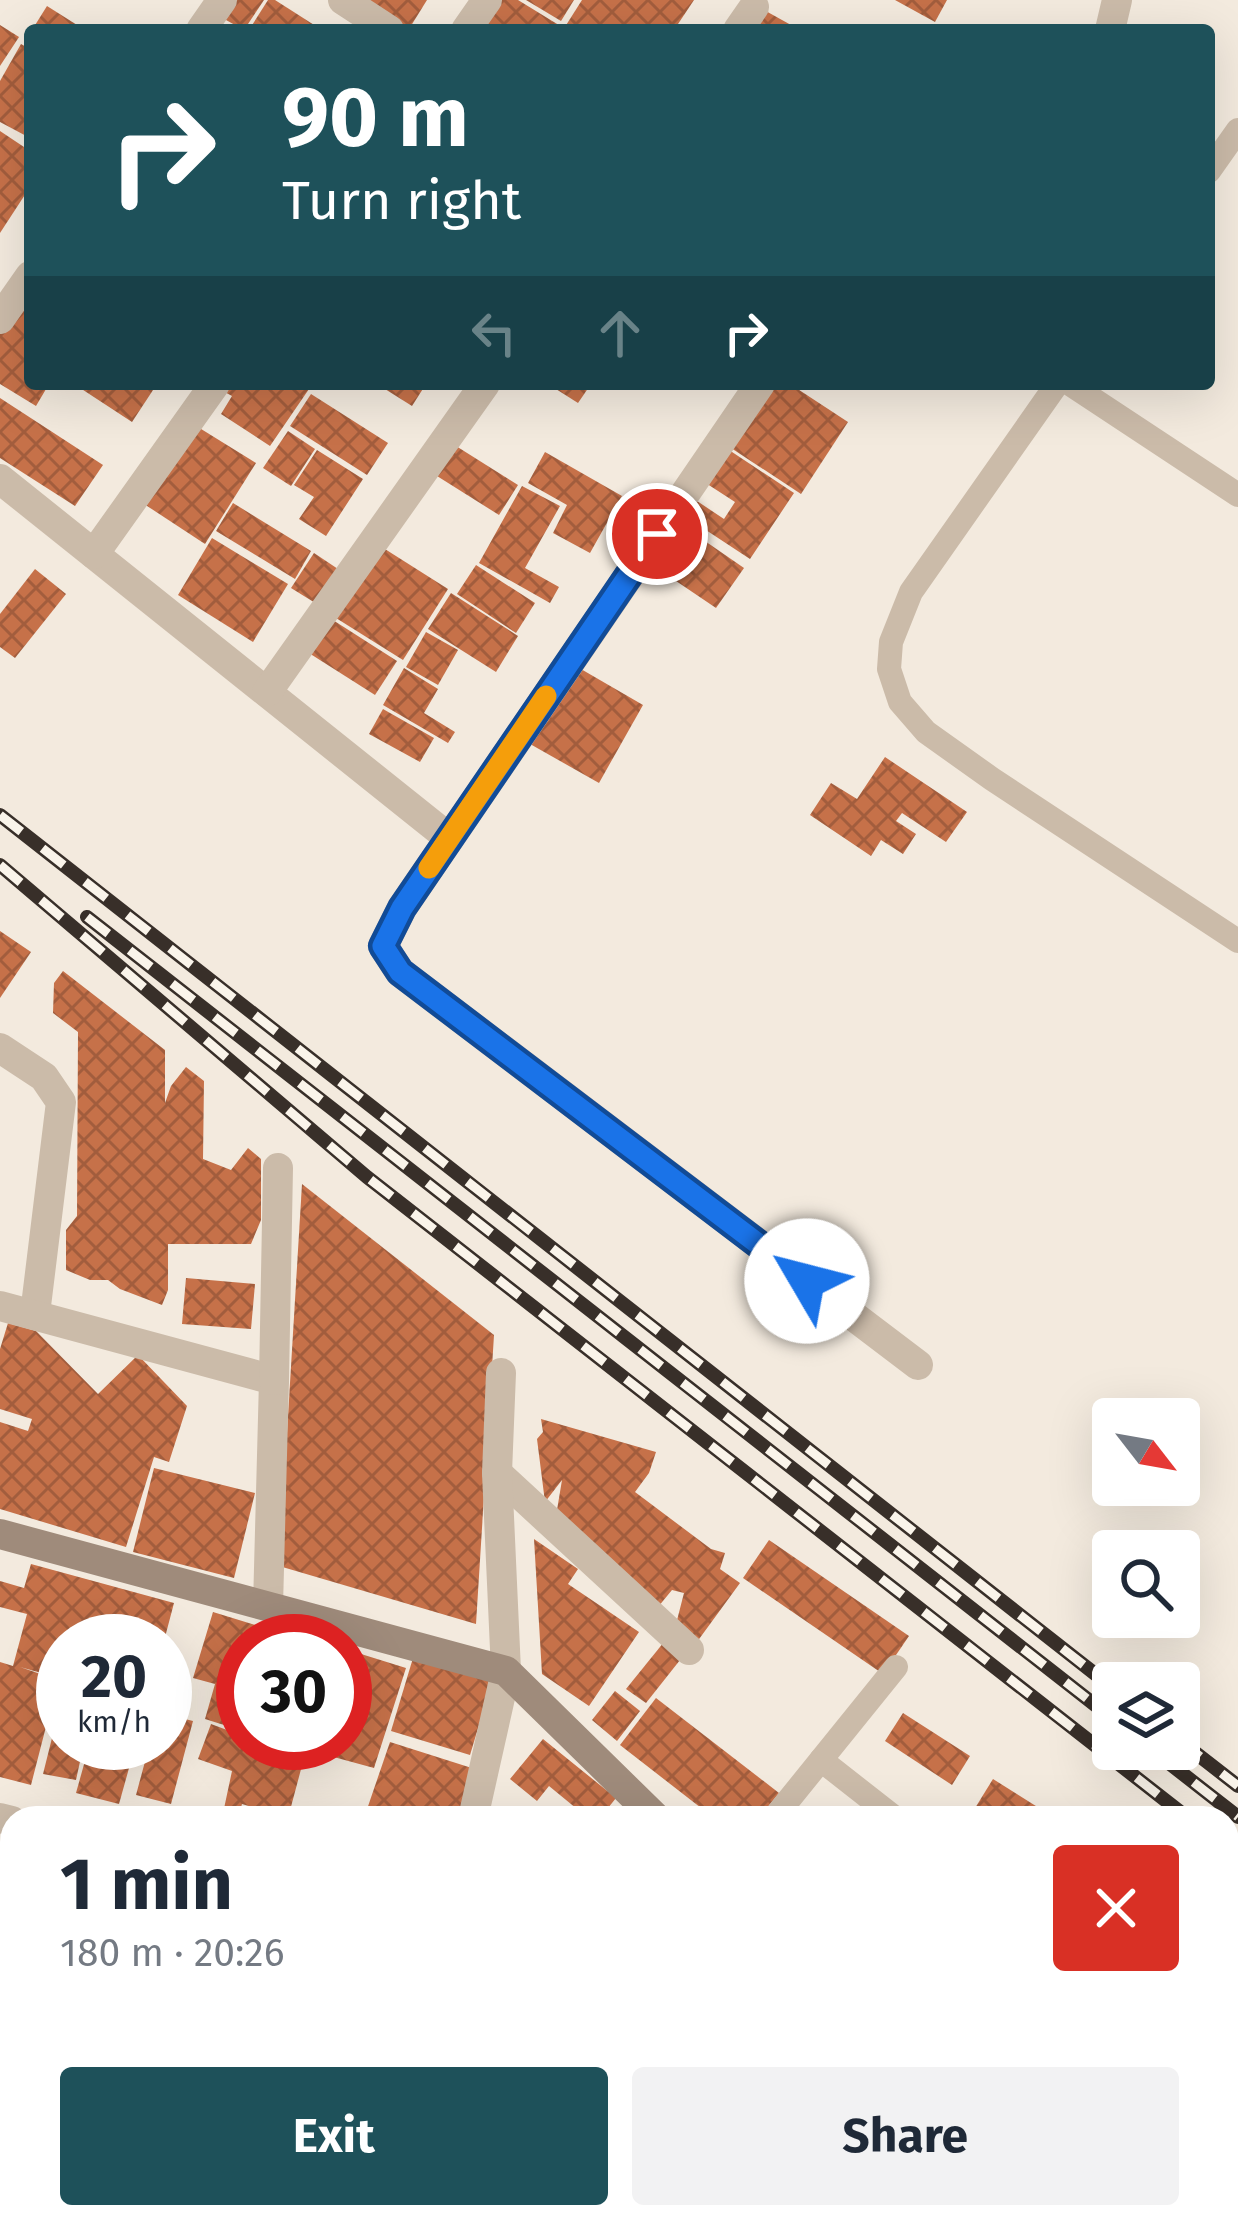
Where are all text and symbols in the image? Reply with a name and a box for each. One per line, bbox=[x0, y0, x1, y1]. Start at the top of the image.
text: 90 m bbox=[282, 67, 469, 168]
icon: right bbox=[84, 72, 240, 228]
text: Turn right bbox=[282, 169, 521, 233]
icon: left bbox=[461, 300, 527, 366]
icon: ahead bbox=[587, 300, 653, 366]
icon: right bbox=[713, 300, 779, 366]
pin bbox=[606, 483, 708, 585]
icon: arrive bbox=[624, 501, 690, 567]
position arrow bbox=[744, 1218, 870, 1344]
north arrow bbox=[1092, 1398, 1200, 1506]
map controls bbox=[1092, 1398, 1200, 1770]
button: search bbox=[1092, 1530, 1200, 1638]
speed limit sign: 30 bbox=[216, 1614, 372, 1770]
text: 20 bbox=[81, 1641, 147, 1713]
button: layers bbox=[1092, 1662, 1200, 1770]
text: km/h bbox=[77, 1704, 151, 1740]
text: 1 min bbox=[60, 1842, 233, 1928]
button: close bbox=[1053, 1845, 1179, 1971]
text: 180 m · 20:26 bbox=[60, 1930, 284, 1976]
button: Exit bbox=[60, 2067, 608, 2205]
button: Share bbox=[632, 2067, 1179, 2205]

